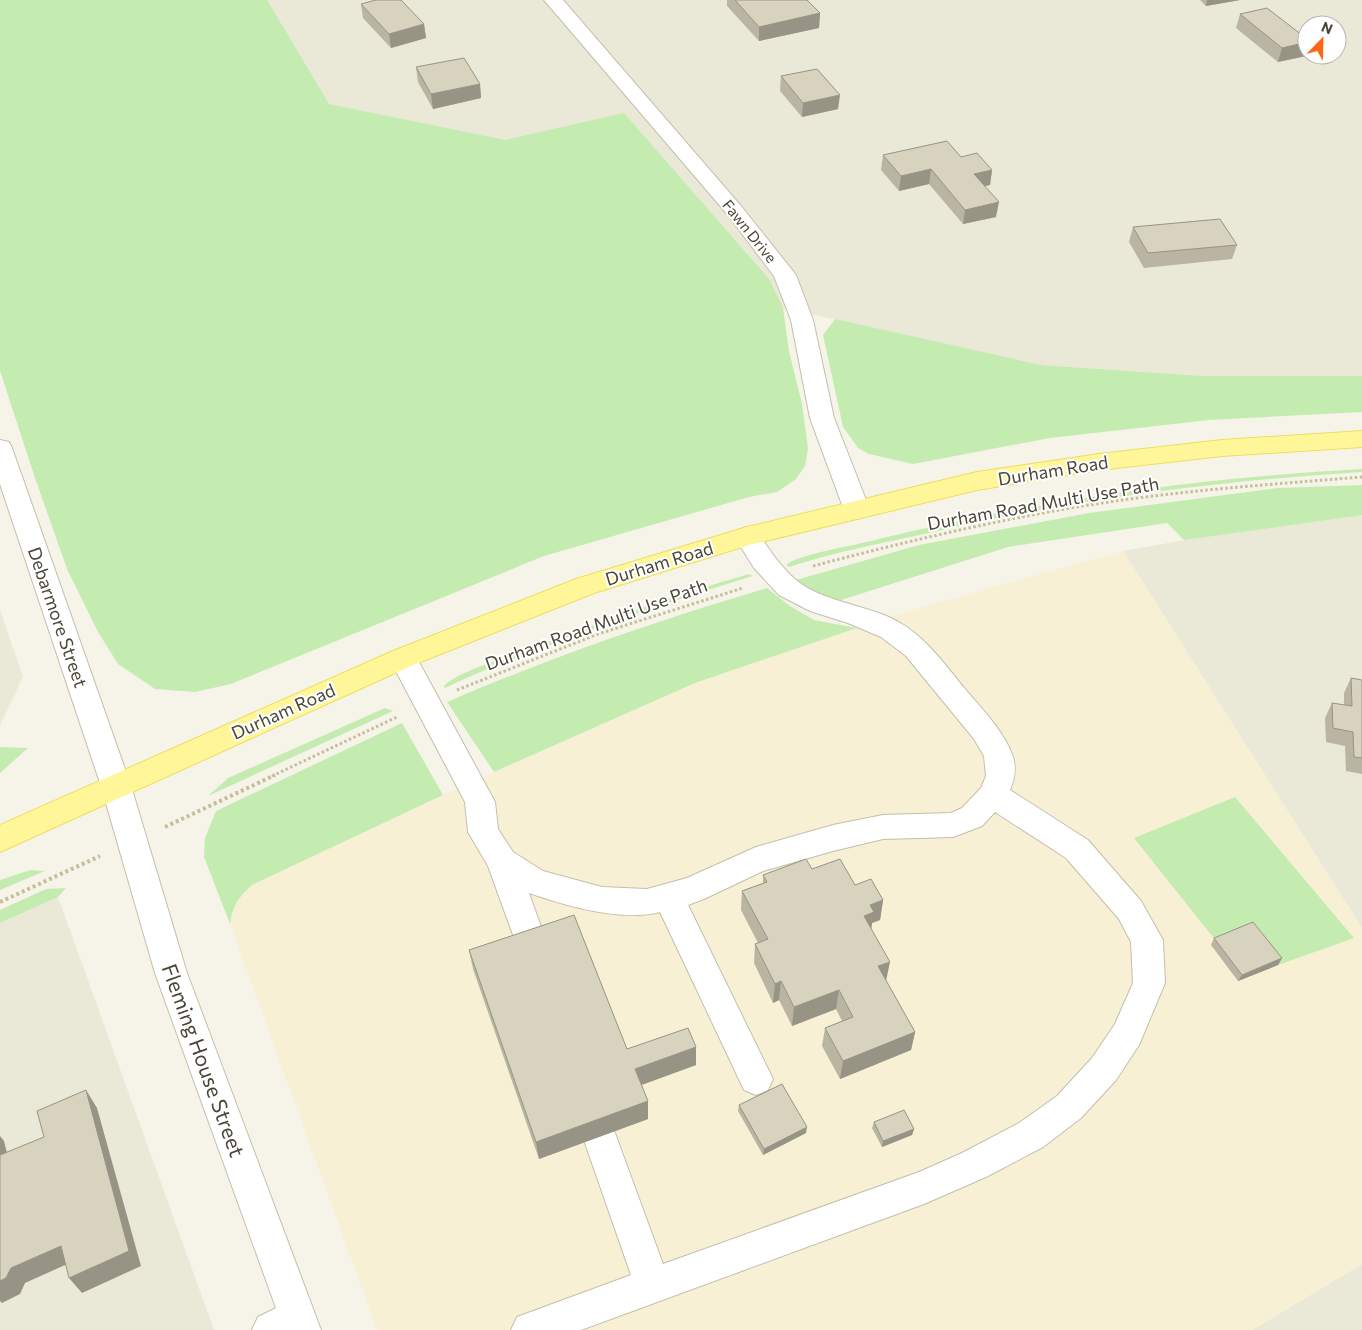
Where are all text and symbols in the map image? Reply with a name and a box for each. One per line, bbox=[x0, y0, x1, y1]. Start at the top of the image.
north arrow bbox=[1297, 15, 1347, 65]
text: N bbox=[1319, 18, 1335, 37]
street label: Fawn Drive bbox=[719, 196, 781, 266]
street label: Durham Road bbox=[996, 450, 1110, 490]
street label: Durham Road Multi Use Path bbox=[925, 472, 1161, 534]
street label: Durham Road bbox=[603, 536, 715, 590]
street label: Debarmore Street bbox=[24, 544, 92, 690]
street label: Durham Road Multi Use Path bbox=[482, 574, 710, 674]
street label: Durham Road bbox=[228, 678, 338, 744]
street label: Fleming House Street bbox=[157, 960, 251, 1160]

